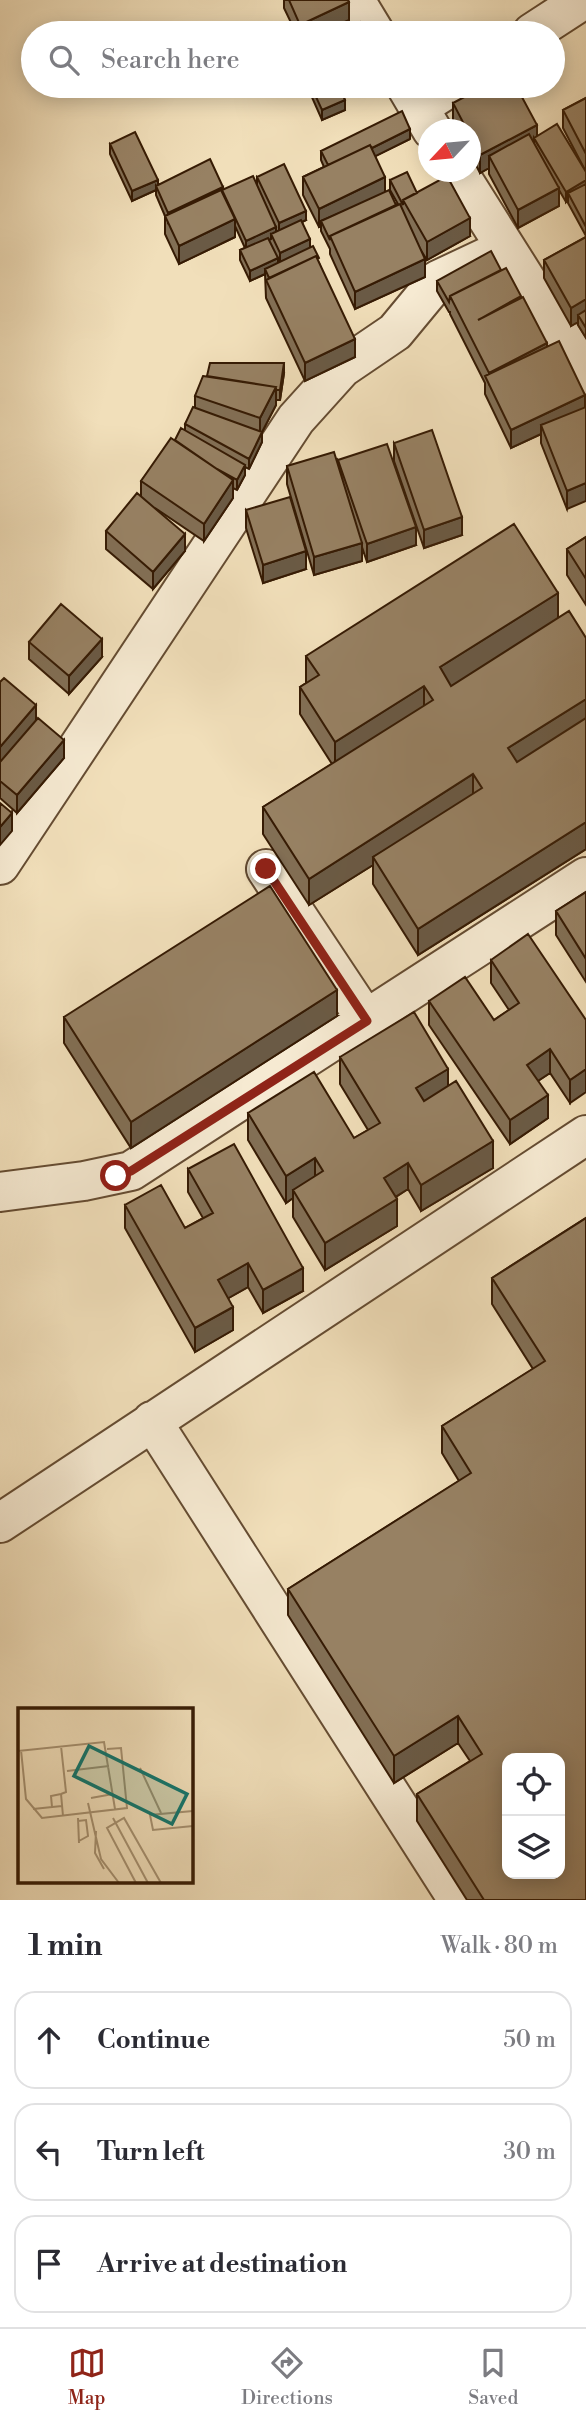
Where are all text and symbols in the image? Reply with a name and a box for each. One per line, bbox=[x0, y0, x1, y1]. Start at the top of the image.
search box bbox=[21, 21, 565, 98]
icon: search bbox=[45, 41, 83, 79]
text: Search here bbox=[101, 44, 240, 76]
north arrow bbox=[418, 119, 481, 182]
route end bbox=[250, 853, 281, 884]
route start bbox=[100, 1160, 131, 1191]
inset map bbox=[18, 1708, 192, 1882]
map controls bbox=[502, 1753, 565, 1879]
button: locate bbox=[502, 1753, 565, 1816]
button: layers bbox=[502, 1816, 565, 1879]
text: 1 min bbox=[28, 1927, 103, 1965]
text: Walk · 80 m bbox=[441, 1932, 558, 1960]
icon: ahead bbox=[30, 2021, 68, 2059]
text: Continue bbox=[97, 2024, 210, 2056]
text: 50 m bbox=[503, 2026, 556, 2054]
icon: left bbox=[30, 2133, 68, 2171]
text: Turn left bbox=[97, 2136, 205, 2168]
text: 30 m bbox=[503, 2138, 556, 2166]
icon: arrive bbox=[30, 2245, 68, 2283]
text: Arrive at destination bbox=[97, 2248, 347, 2280]
tab: Map bbox=[68, 2344, 106, 2410]
tab: Directions bbox=[241, 2344, 333, 2410]
tab: Saved bbox=[468, 2344, 518, 2410]

